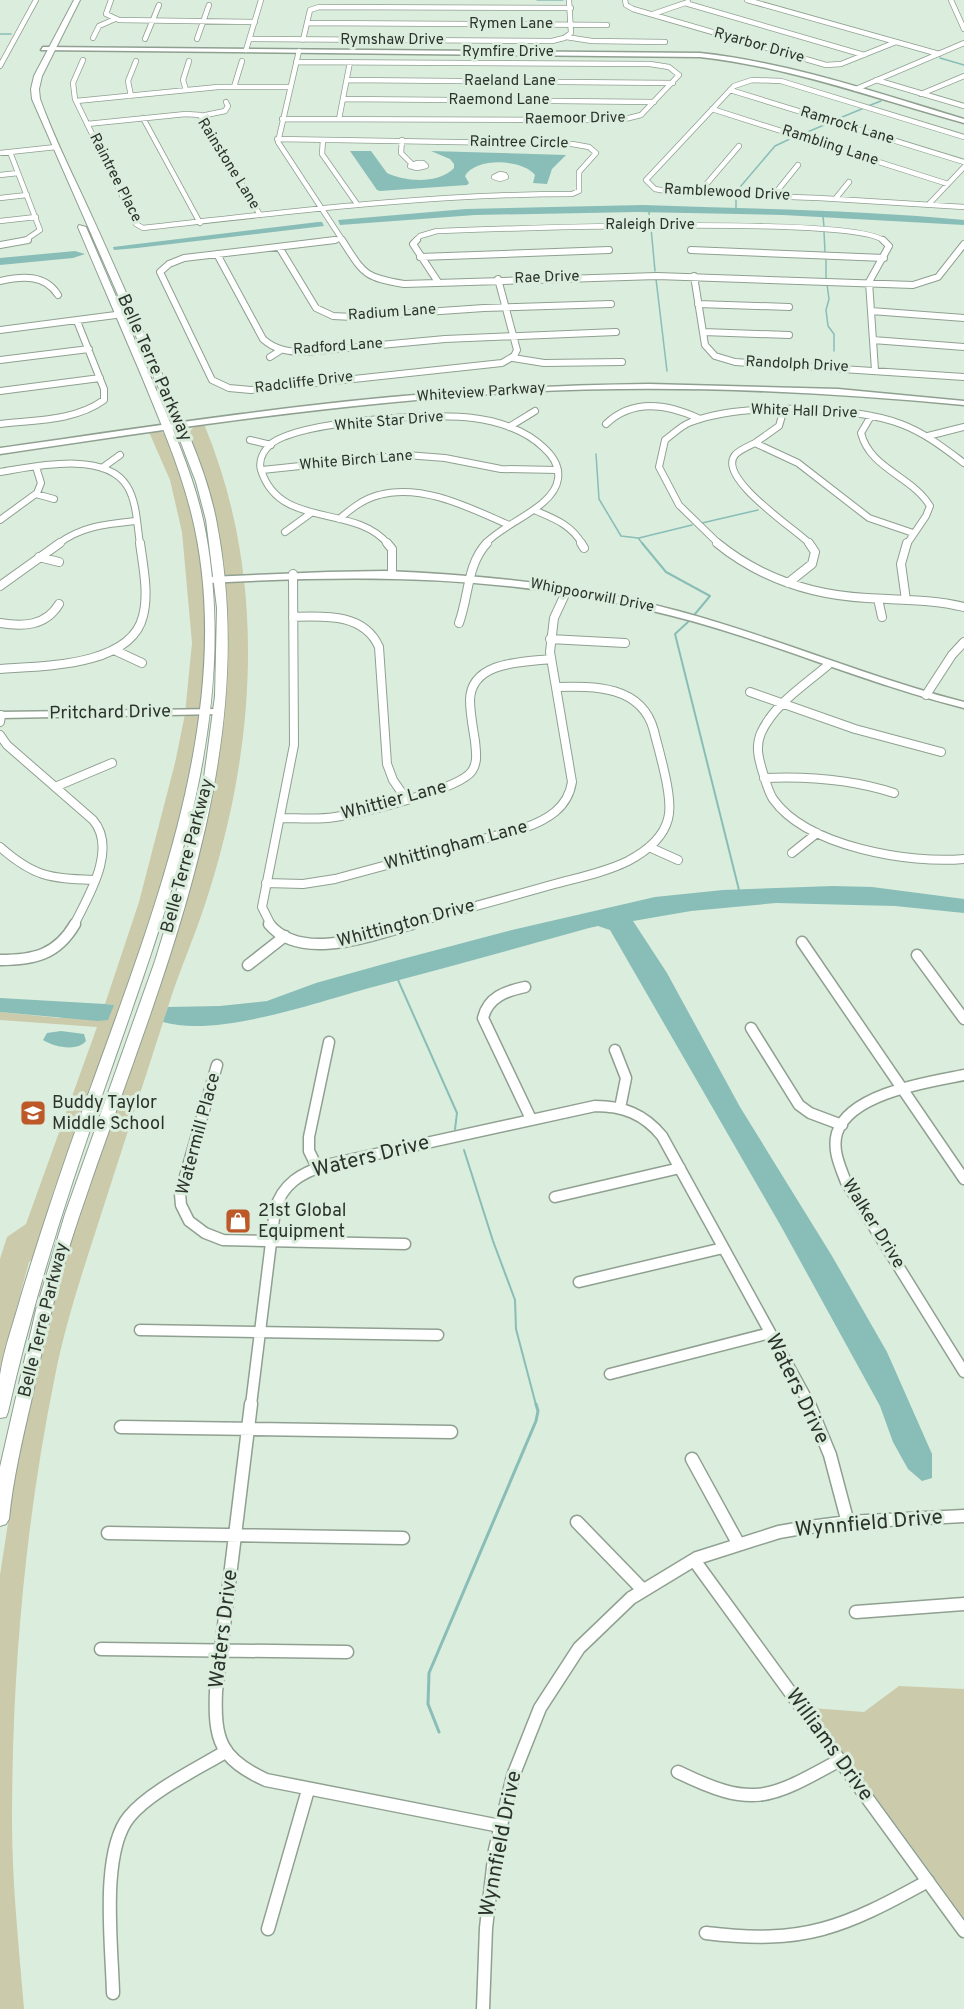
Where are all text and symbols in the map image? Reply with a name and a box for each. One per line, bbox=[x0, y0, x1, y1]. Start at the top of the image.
street label: Rymen Lane bbox=[469, 15, 553, 34]
street label: Ryarbor Drive bbox=[712, 24, 806, 68]
street label: Rymshaw Drive bbox=[340, 31, 444, 50]
street label: Rymfire Drive bbox=[462, 43, 554, 62]
street label: Raeland Lane bbox=[464, 72, 556, 91]
street label: Raemond Lane bbox=[448, 91, 550, 110]
street label: Ramrock Lane bbox=[798, 103, 896, 149]
street label: Raemoor Drive bbox=[524, 109, 626, 129]
street label: Rainstone Lane bbox=[192, 115, 264, 213]
street label: Rambling Lane bbox=[779, 121, 881, 171]
street label: Raintree Place bbox=[84, 130, 146, 226]
street label: Raintree Circle bbox=[469, 133, 569, 153]
street label: Ramblewood Drive bbox=[663, 180, 791, 206]
street label: Raleigh Drive bbox=[605, 216, 695, 235]
street label: Rae Drive bbox=[514, 267, 580, 289]
street label: Belle Terre Parkway bbox=[111, 291, 197, 445]
street label: Radium Lane bbox=[347, 300, 437, 326]
street label: Radford Lane bbox=[292, 334, 384, 360]
street label: Randolph Drive bbox=[745, 353, 849, 377]
street label: Radcliffe Drive bbox=[254, 368, 354, 398]
street label: Whiteview Parkway bbox=[416, 379, 546, 407]
street label: White Hall Drive bbox=[750, 401, 858, 423]
street label: White Star Drive bbox=[334, 408, 444, 436]
street label: White Birch Lane bbox=[299, 447, 413, 475]
street label: Whippoorwill Drive bbox=[528, 575, 656, 617]
street label: Pritchard Drive bbox=[49, 700, 171, 726]
street label: Belle Terre Parkway bbox=[156, 776, 220, 936]
street label: Whittier Lane bbox=[339, 776, 449, 826]
street label: Whittingham Lane bbox=[382, 816, 530, 876]
street label: Whittington Drive bbox=[335, 895, 477, 953]
street label: Watermill Place bbox=[172, 1070, 226, 1198]
place label: Buddy Taylor Middle School bbox=[52, 1092, 165, 1136]
school or university icon: Buddy Taylor Middle School bbox=[18, 1098, 48, 1128]
street label: Waters Drive bbox=[310, 1129, 432, 1185]
street label: Walker Drive bbox=[836, 1175, 910, 1273]
place label: 21st Global Equipment bbox=[258, 1200, 346, 1244]
shop icon: 21st Global Equipment bbox=[223, 1206, 253, 1236]
street label: Belle Terre Parkway bbox=[14, 1240, 74, 1400]
street label: Waters Drive bbox=[759, 1329, 835, 1449]
street label: Wynnfield Drive bbox=[794, 1504, 944, 1544]
street label: Waters Drive bbox=[203, 1568, 245, 1690]
street label: Williams Drive bbox=[779, 1683, 879, 1807]
street label: Wynnfield Drive bbox=[474, 1769, 528, 1919]

